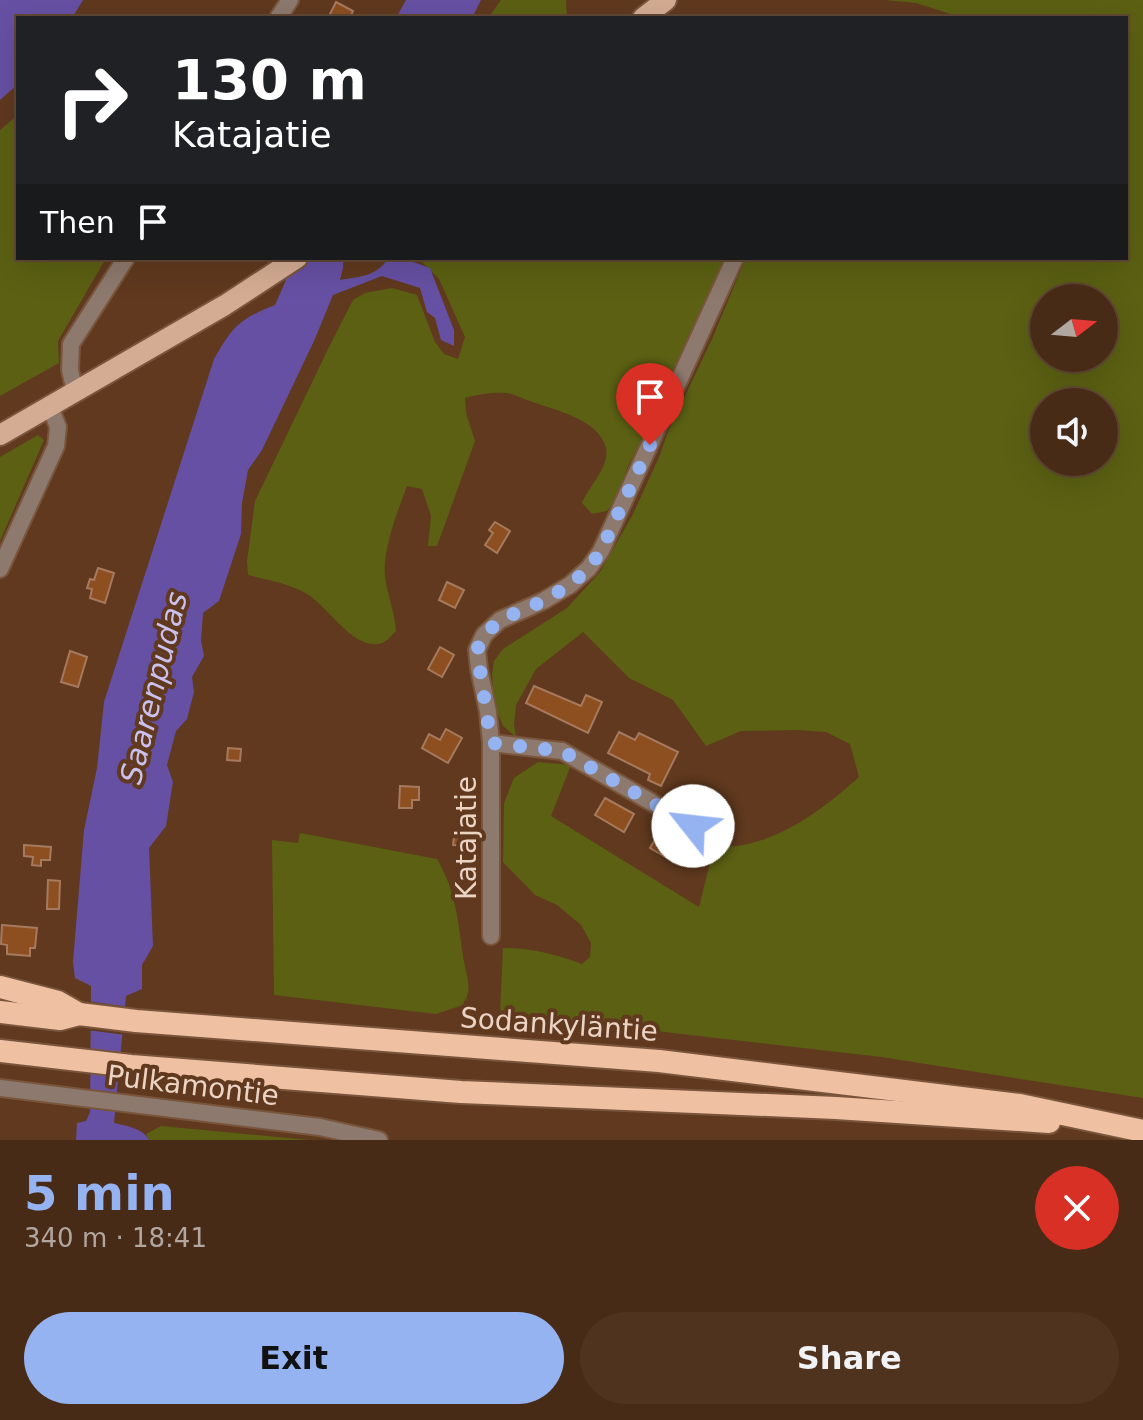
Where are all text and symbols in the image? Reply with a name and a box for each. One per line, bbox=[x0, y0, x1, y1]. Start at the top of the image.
text: 130 m bbox=[172, 47, 367, 112]
icon: right bbox=[40, 48, 144, 152]
text: Katajatie bbox=[172, 114, 332, 155]
icon: arrive bbox=[131, 200, 175, 244]
text: Then bbox=[40, 205, 115, 240]
north arrow bbox=[1030, 284, 1118, 372]
map controls bbox=[1030, 284, 1118, 476]
pin bbox=[616, 363, 684, 445]
icon: arrive bbox=[628, 375, 672, 419]
button: sound bbox=[1030, 388, 1118, 476]
water label: Saarenpudas bbox=[113, 588, 194, 788]
street label: Katajatie bbox=[450, 776, 483, 900]
position arrow bbox=[651, 784, 735, 868]
street label: Sodankyläntie bbox=[459, 1001, 659, 1048]
street label: Pulkamontie bbox=[105, 1059, 281, 1112]
text: 5 min bbox=[24, 1165, 175, 1221]
button: close bbox=[1035, 1166, 1119, 1250]
text: 340 m · 18:41 bbox=[24, 1223, 207, 1253]
button: Exit bbox=[24, 1312, 564, 1404]
button: Share bbox=[580, 1312, 1119, 1404]

